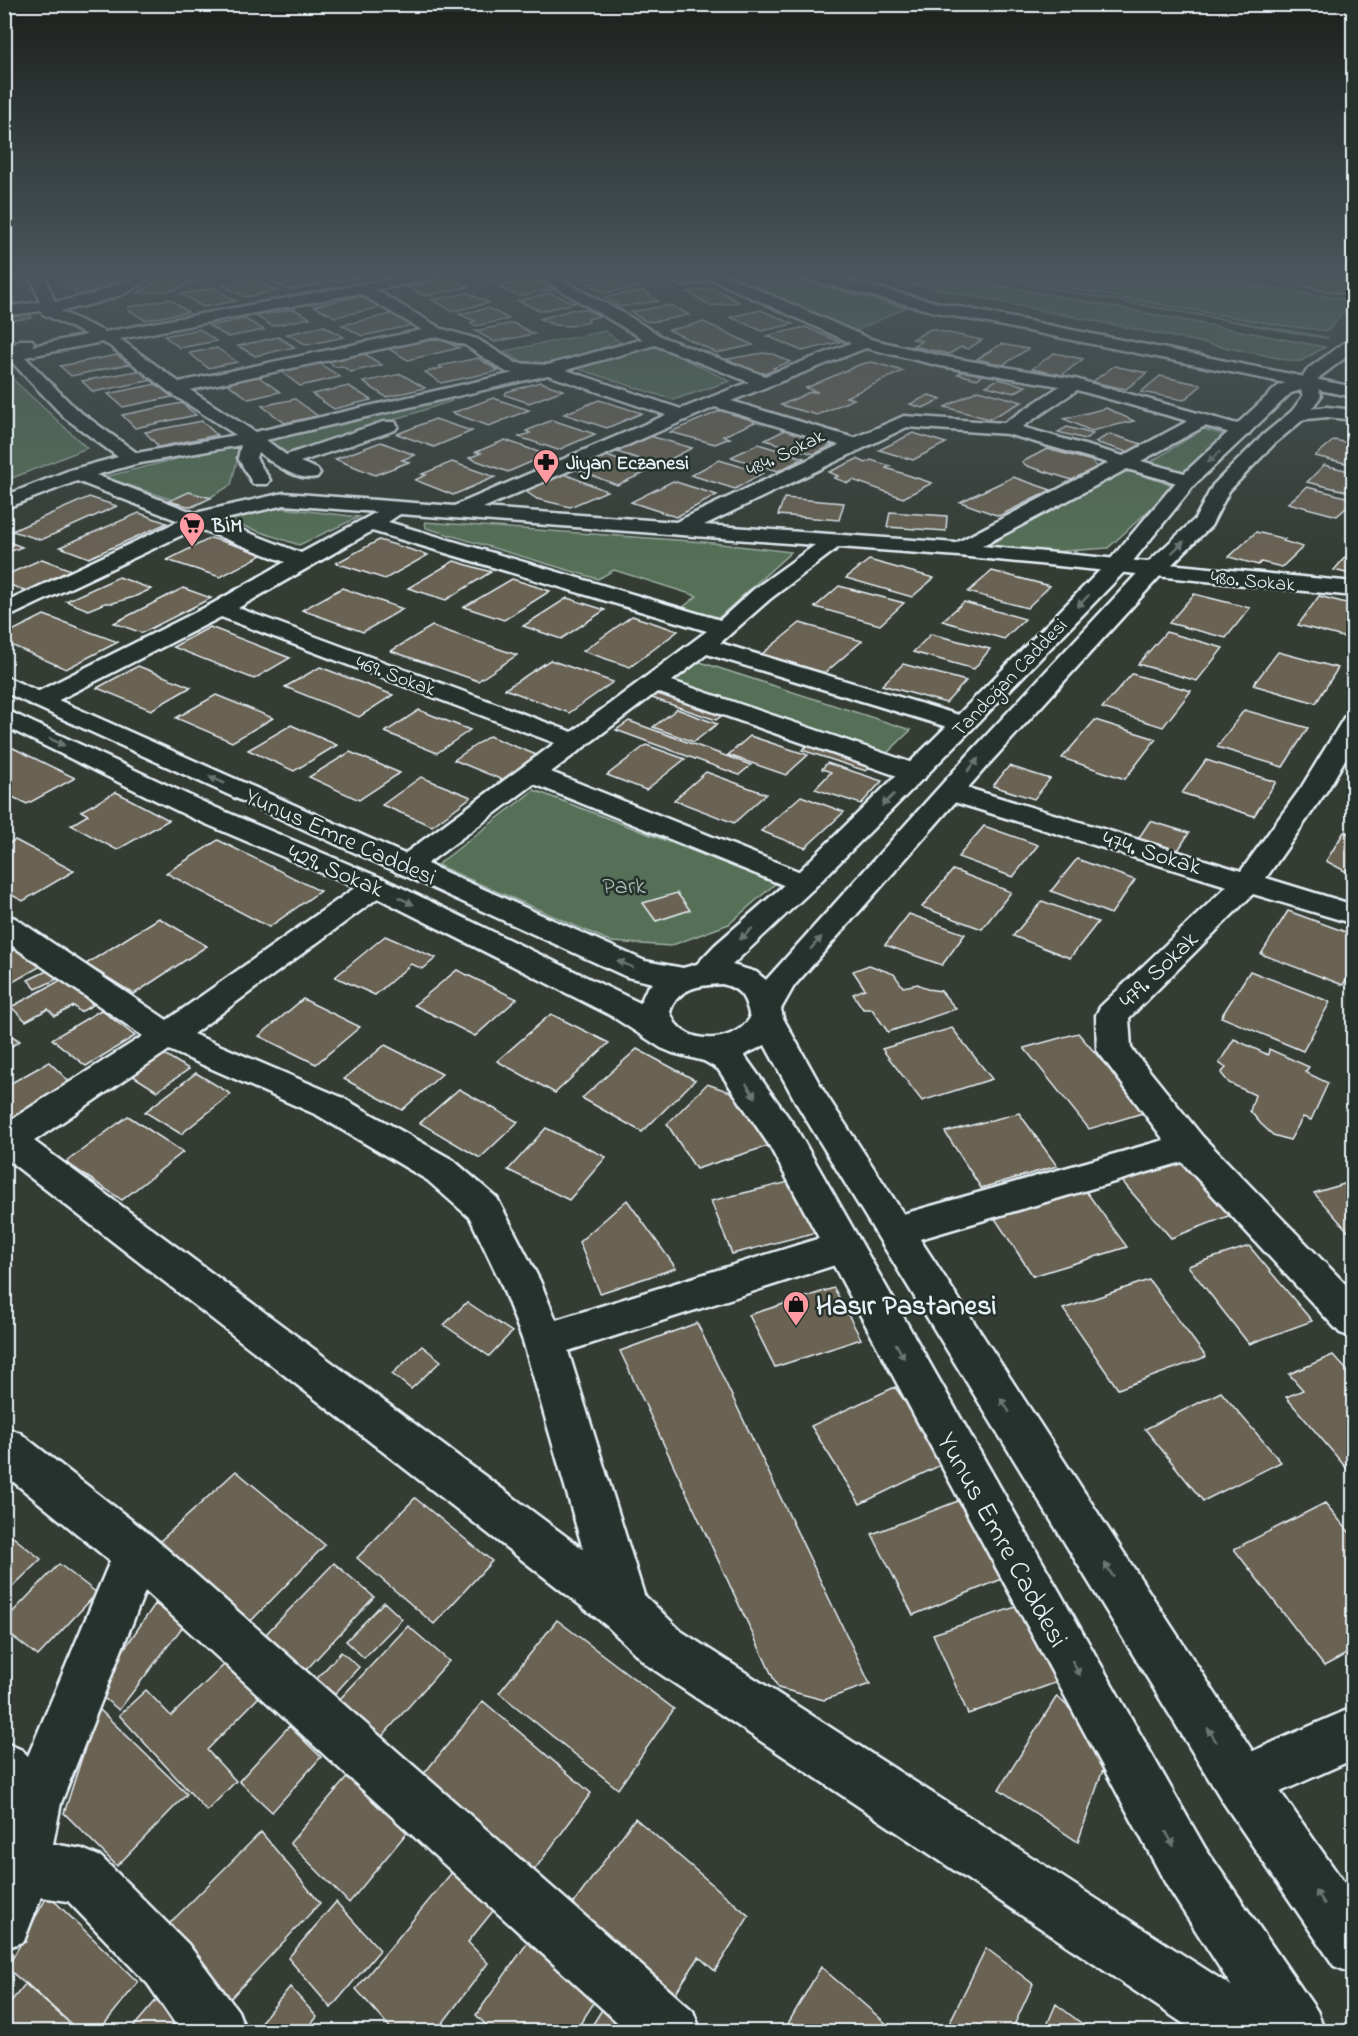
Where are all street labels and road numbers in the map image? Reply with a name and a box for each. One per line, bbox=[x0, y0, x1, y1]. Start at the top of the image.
street label: 484. Sokak bbox=[742, 423, 830, 486]
street label: 480. Sokak bbox=[1209, 564, 1296, 601]
street label: Tandoğan Caddesi bbox=[946, 613, 1076, 745]
street label: 469. Sokak bbox=[351, 650, 439, 705]
street label: Yunus Emre Caddesi bbox=[239, 780, 441, 896]
street label: 474. Sokak bbox=[1098, 823, 1205, 886]
street label: 429. Sokak bbox=[282, 836, 389, 908]
street label: 479. Sokak bbox=[1112, 923, 1208, 1018]
street label: Yunus Emre Caddesi bbox=[925, 1426, 1077, 1656]

